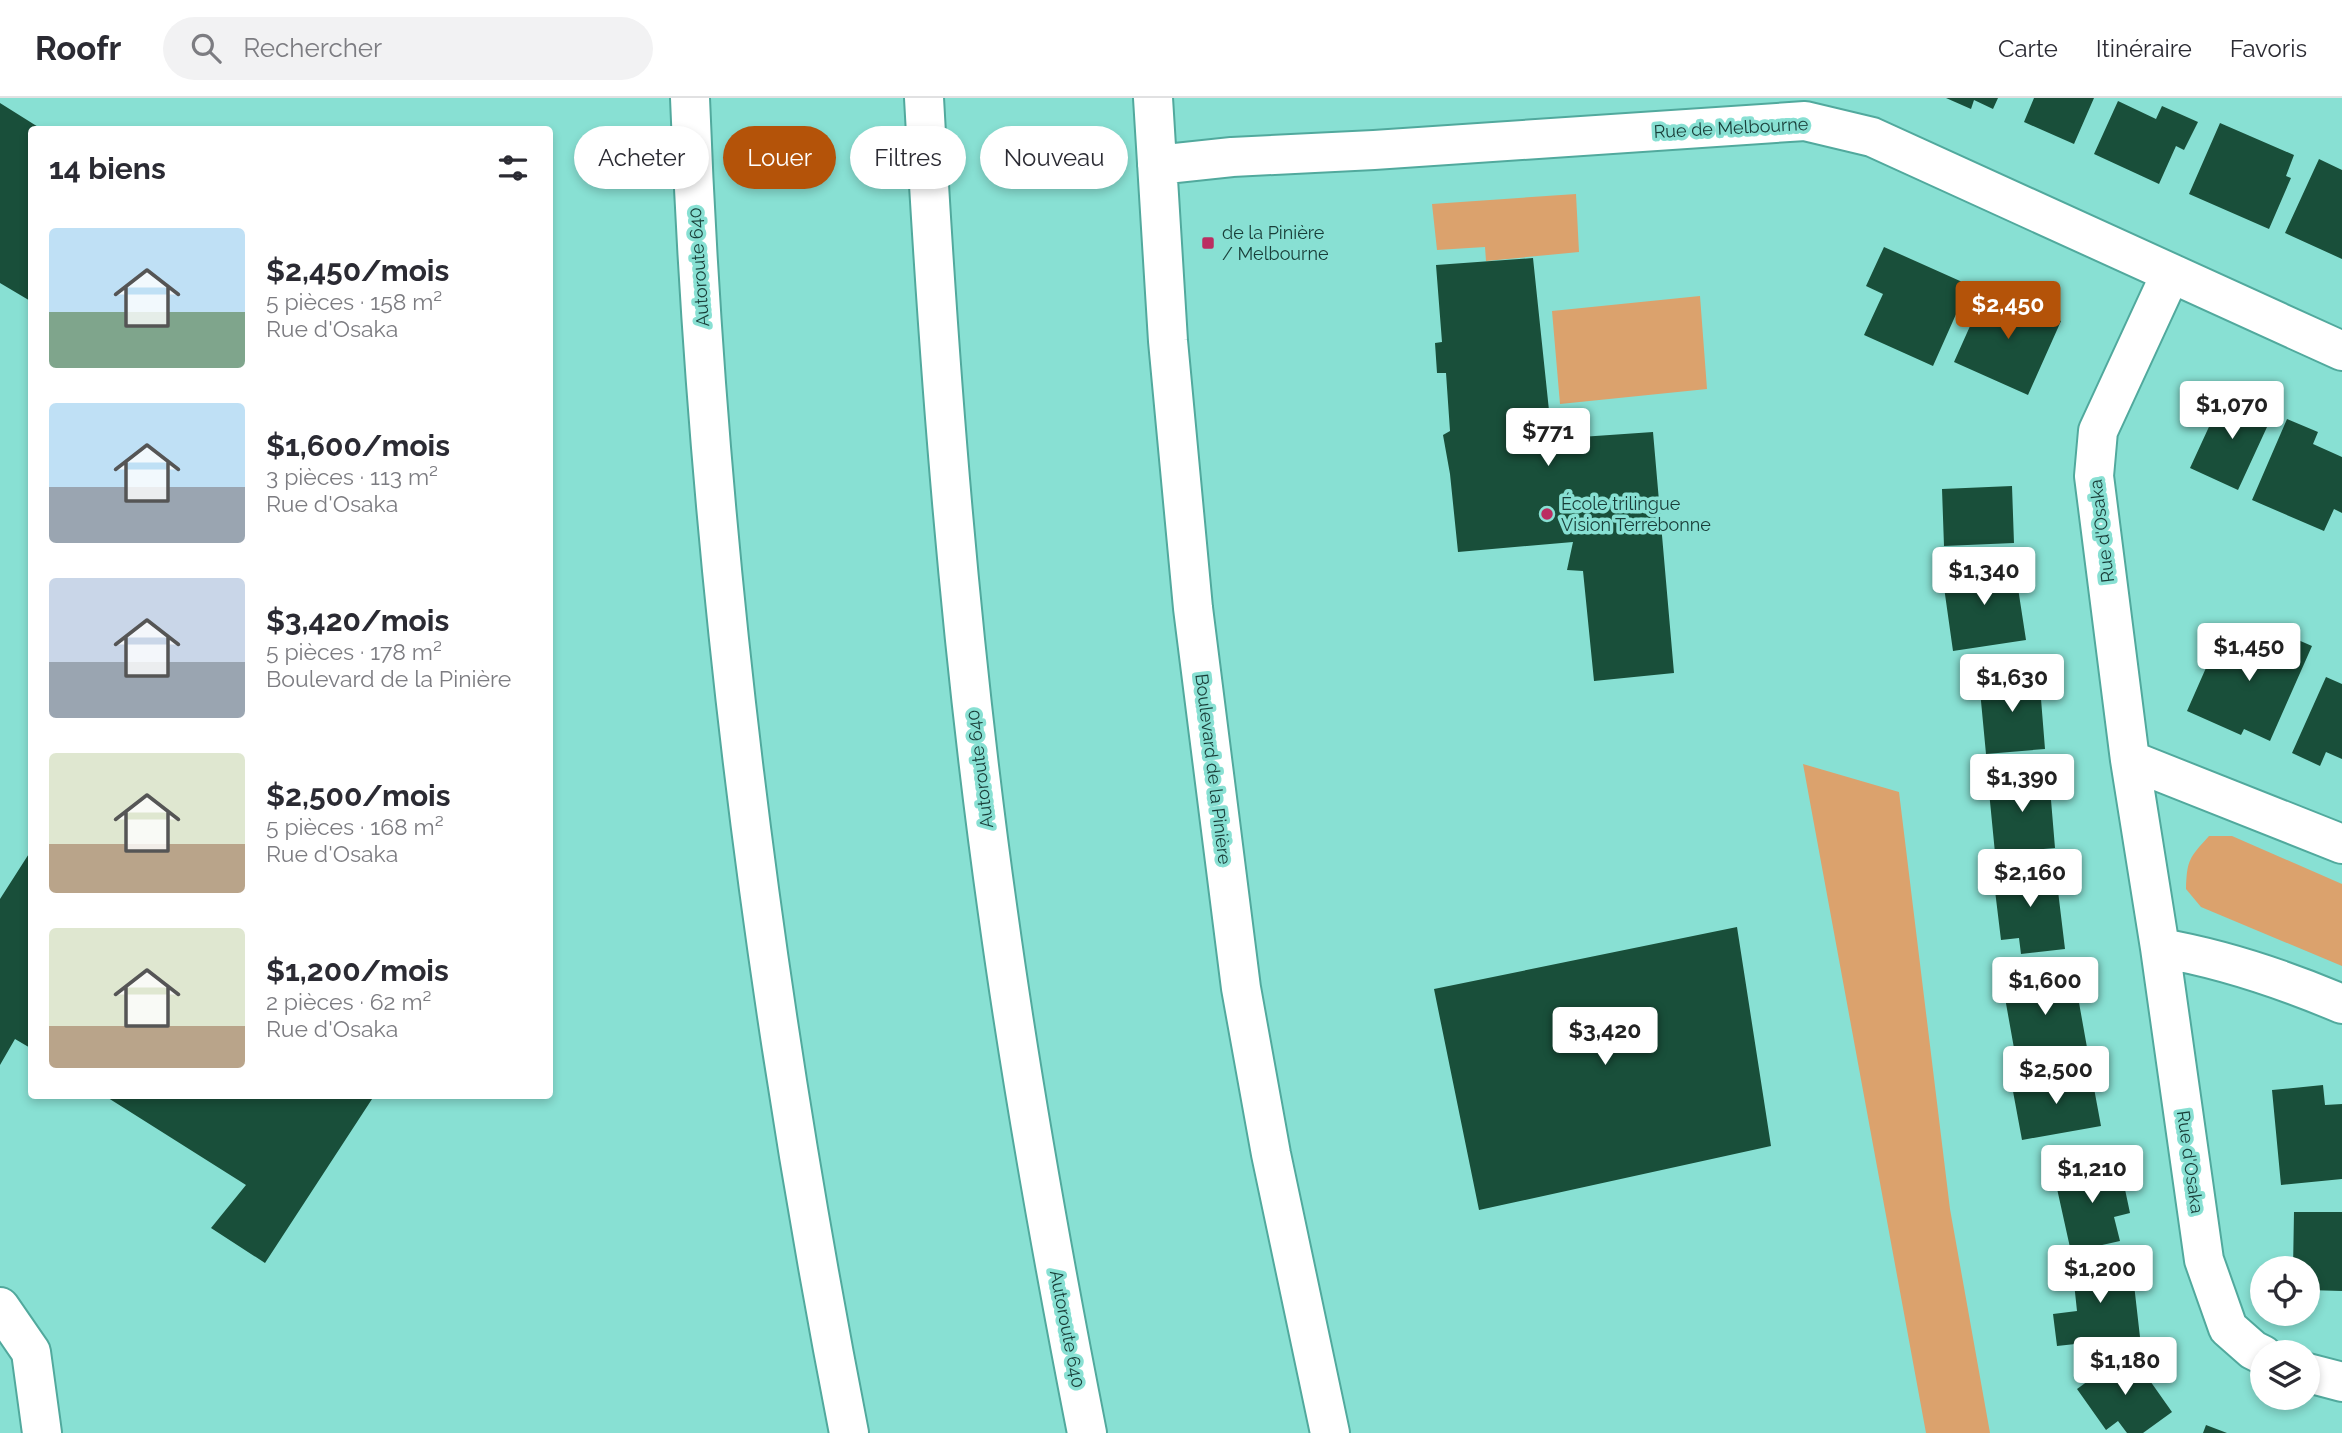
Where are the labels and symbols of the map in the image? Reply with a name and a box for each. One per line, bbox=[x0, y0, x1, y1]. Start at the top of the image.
street label: Rue de Melbourne bbox=[1653, 113, 1809, 142]
street label: Autoroute 640 bbox=[684, 207, 713, 327]
place label: de la Pinière / Melbourne bbox=[1222, 222, 1329, 264]
marker: de la Pinière / Melbourne bbox=[1200, 235, 1216, 251]
pin: $2,450 bbox=[1951, 282, 2065, 341]
pin: $1,070 bbox=[2175, 382, 2289, 441]
pin: $771 bbox=[1507, 408, 1589, 468]
street label: Rue d'Osaka bbox=[2085, 478, 2118, 584]
place label: École trilingue Vision Terrebonne bbox=[1561, 492, 1711, 535]
marker: École trilingue Vision Terrebonne bbox=[1539, 506, 1555, 522]
pin: $1,340 bbox=[1927, 547, 2041, 607]
pin: $1,450 bbox=[2192, 624, 2306, 683]
pin: $1,630 bbox=[1955, 654, 2069, 714]
street label: Boulevard de la Pinière bbox=[1191, 672, 1236, 866]
street label: Autoroute 640 bbox=[962, 709, 997, 830]
pin: $1,390 bbox=[1965, 754, 2079, 814]
pin: $2,160 bbox=[1973, 850, 2087, 909]
pin: $1,600 bbox=[1988, 958, 2102, 1017]
pin: $3,420 bbox=[1548, 1007, 1662, 1067]
pin: $2,500 bbox=[1999, 1046, 2113, 1106]
street label: Rue d'Osaka bbox=[2173, 1109, 2208, 1215]
pin: $1,210 bbox=[2035, 1146, 2149, 1205]
pin: $1,200 bbox=[2043, 1246, 2157, 1305]
street label: Autoroute 640 bbox=[1046, 1268, 1089, 1390]
pin: $1,180 bbox=[2068, 1338, 2182, 1397]

